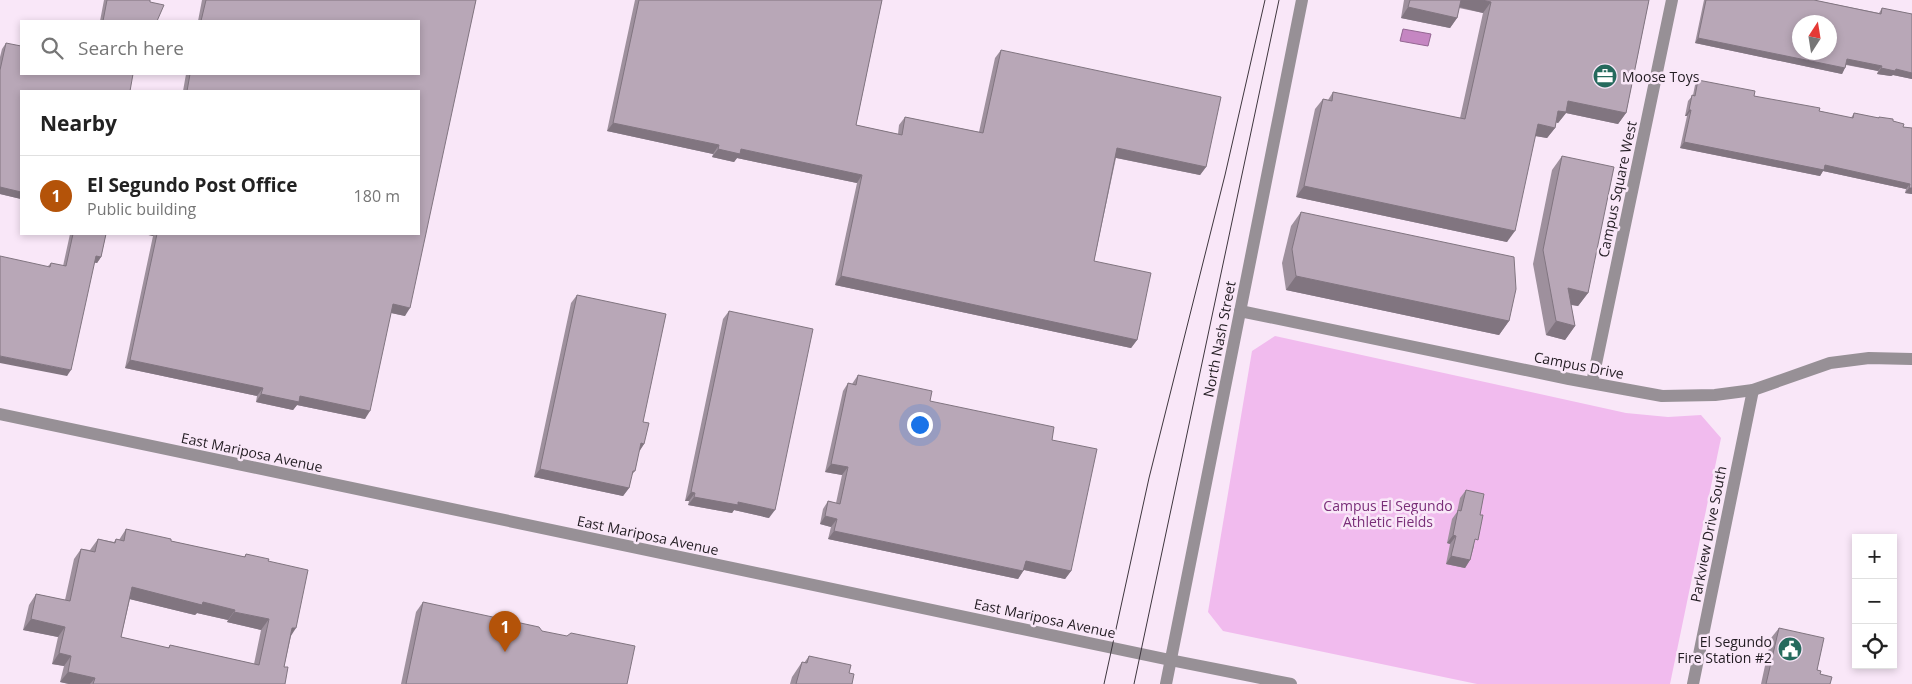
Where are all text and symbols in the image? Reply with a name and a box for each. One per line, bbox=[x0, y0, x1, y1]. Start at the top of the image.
north arrow bbox=[1792, 15, 1837, 60]
search box bbox=[20, 20, 420, 75]
icon: search bbox=[38, 34, 66, 62]
text: Search here bbox=[78, 35, 184, 61]
office icon: Moose Toys bbox=[1592, 63, 1618, 89]
place label: Moose Toys bbox=[1622, 67, 1700, 86]
text: Nearby bbox=[40, 109, 117, 137]
street label: Campus Square West bbox=[1593, 119, 1641, 259]
text: El Segundo Post Office bbox=[87, 172, 297, 198]
text: 1 bbox=[51, 185, 61, 207]
text: 180 m bbox=[354, 185, 400, 207]
text: Public building bbox=[87, 198, 196, 220]
street label: North Nash Street bbox=[1198, 279, 1240, 399]
street label: Campus Drive bbox=[1532, 347, 1626, 383]
your location bbox=[907, 412, 933, 438]
street label: East Mariposa Avenue bbox=[179, 428, 325, 476]
street label: Parkview Drive South bbox=[1685, 464, 1731, 604]
park label: Campus El Segundo Athletic Fields bbox=[1323, 496, 1453, 531]
street label: East Mariposa Avenue bbox=[575, 511, 721, 559]
map controls bbox=[1852, 534, 1897, 669]
button: + bbox=[1852, 534, 1897, 579]
button: − bbox=[1852, 579, 1897, 624]
street label: East Mariposa Avenue bbox=[972, 594, 1118, 642]
pin: 1 bbox=[489, 611, 521, 652]
button: locate bbox=[1852, 624, 1897, 669]
place label: El Segundo Fire Station #2 bbox=[1677, 632, 1772, 667]
public building icon: El Segundo Fire Station #2 bbox=[1777, 636, 1803, 662]

